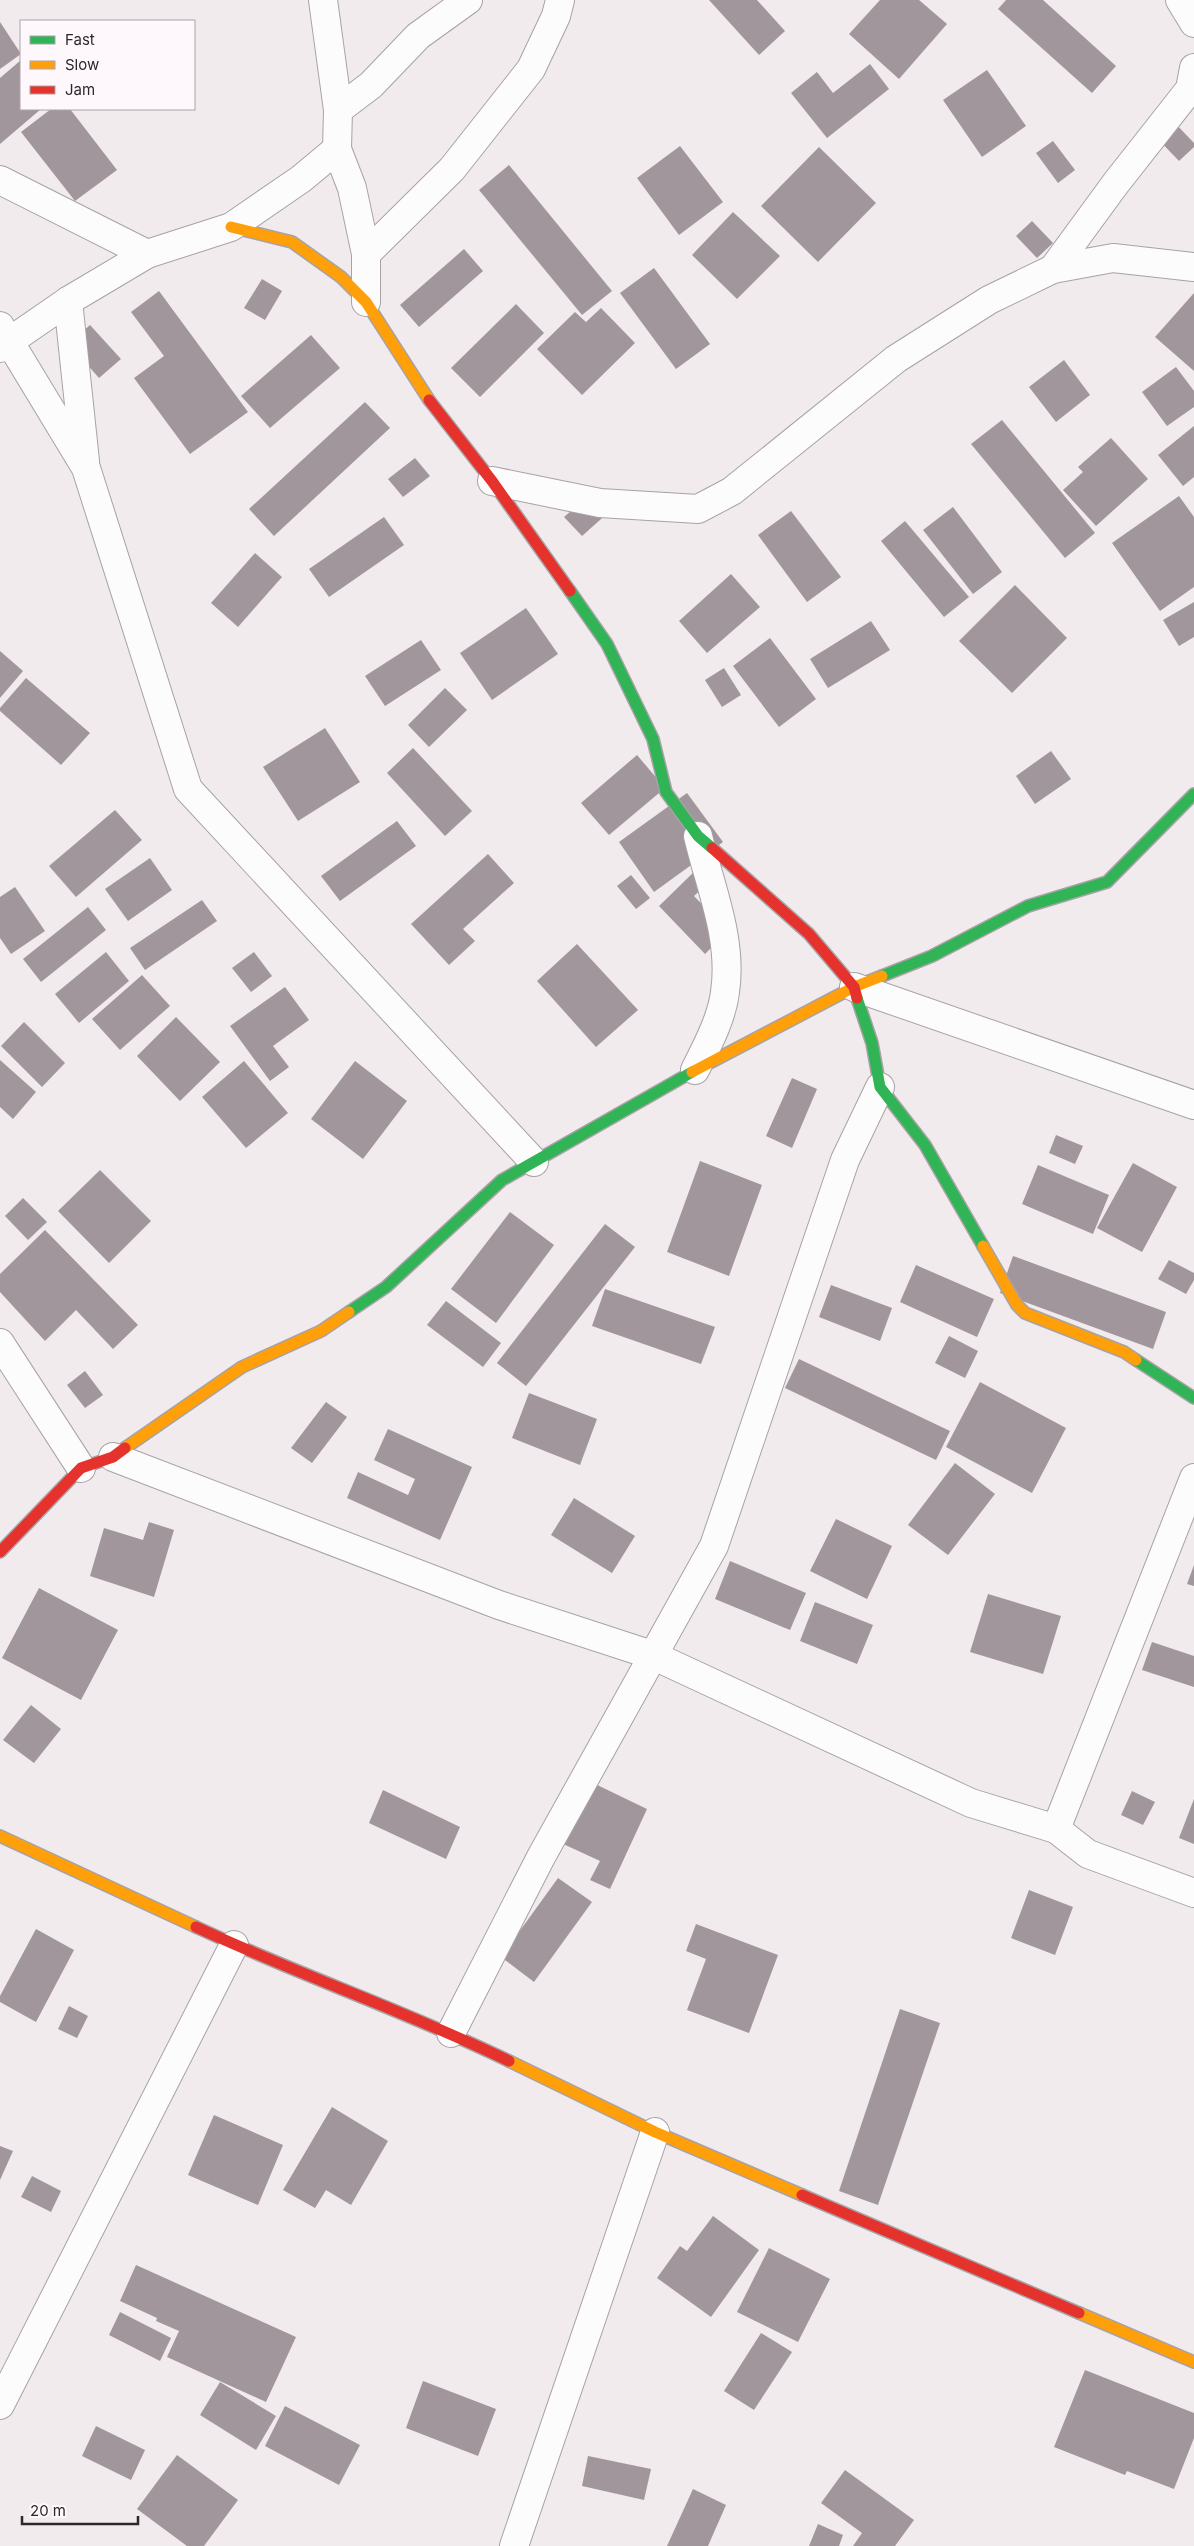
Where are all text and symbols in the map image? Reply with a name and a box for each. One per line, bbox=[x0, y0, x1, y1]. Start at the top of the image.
legend bbox=[20, 20, 195, 110]
text: Fast bbox=[65, 30, 95, 49]
text: Slow bbox=[65, 55, 99, 74]
text: Jam bbox=[65, 80, 95, 99]
scale bar bbox=[22, 2494, 139, 2526]
text: 20 m bbox=[30, 2501, 66, 2520]

